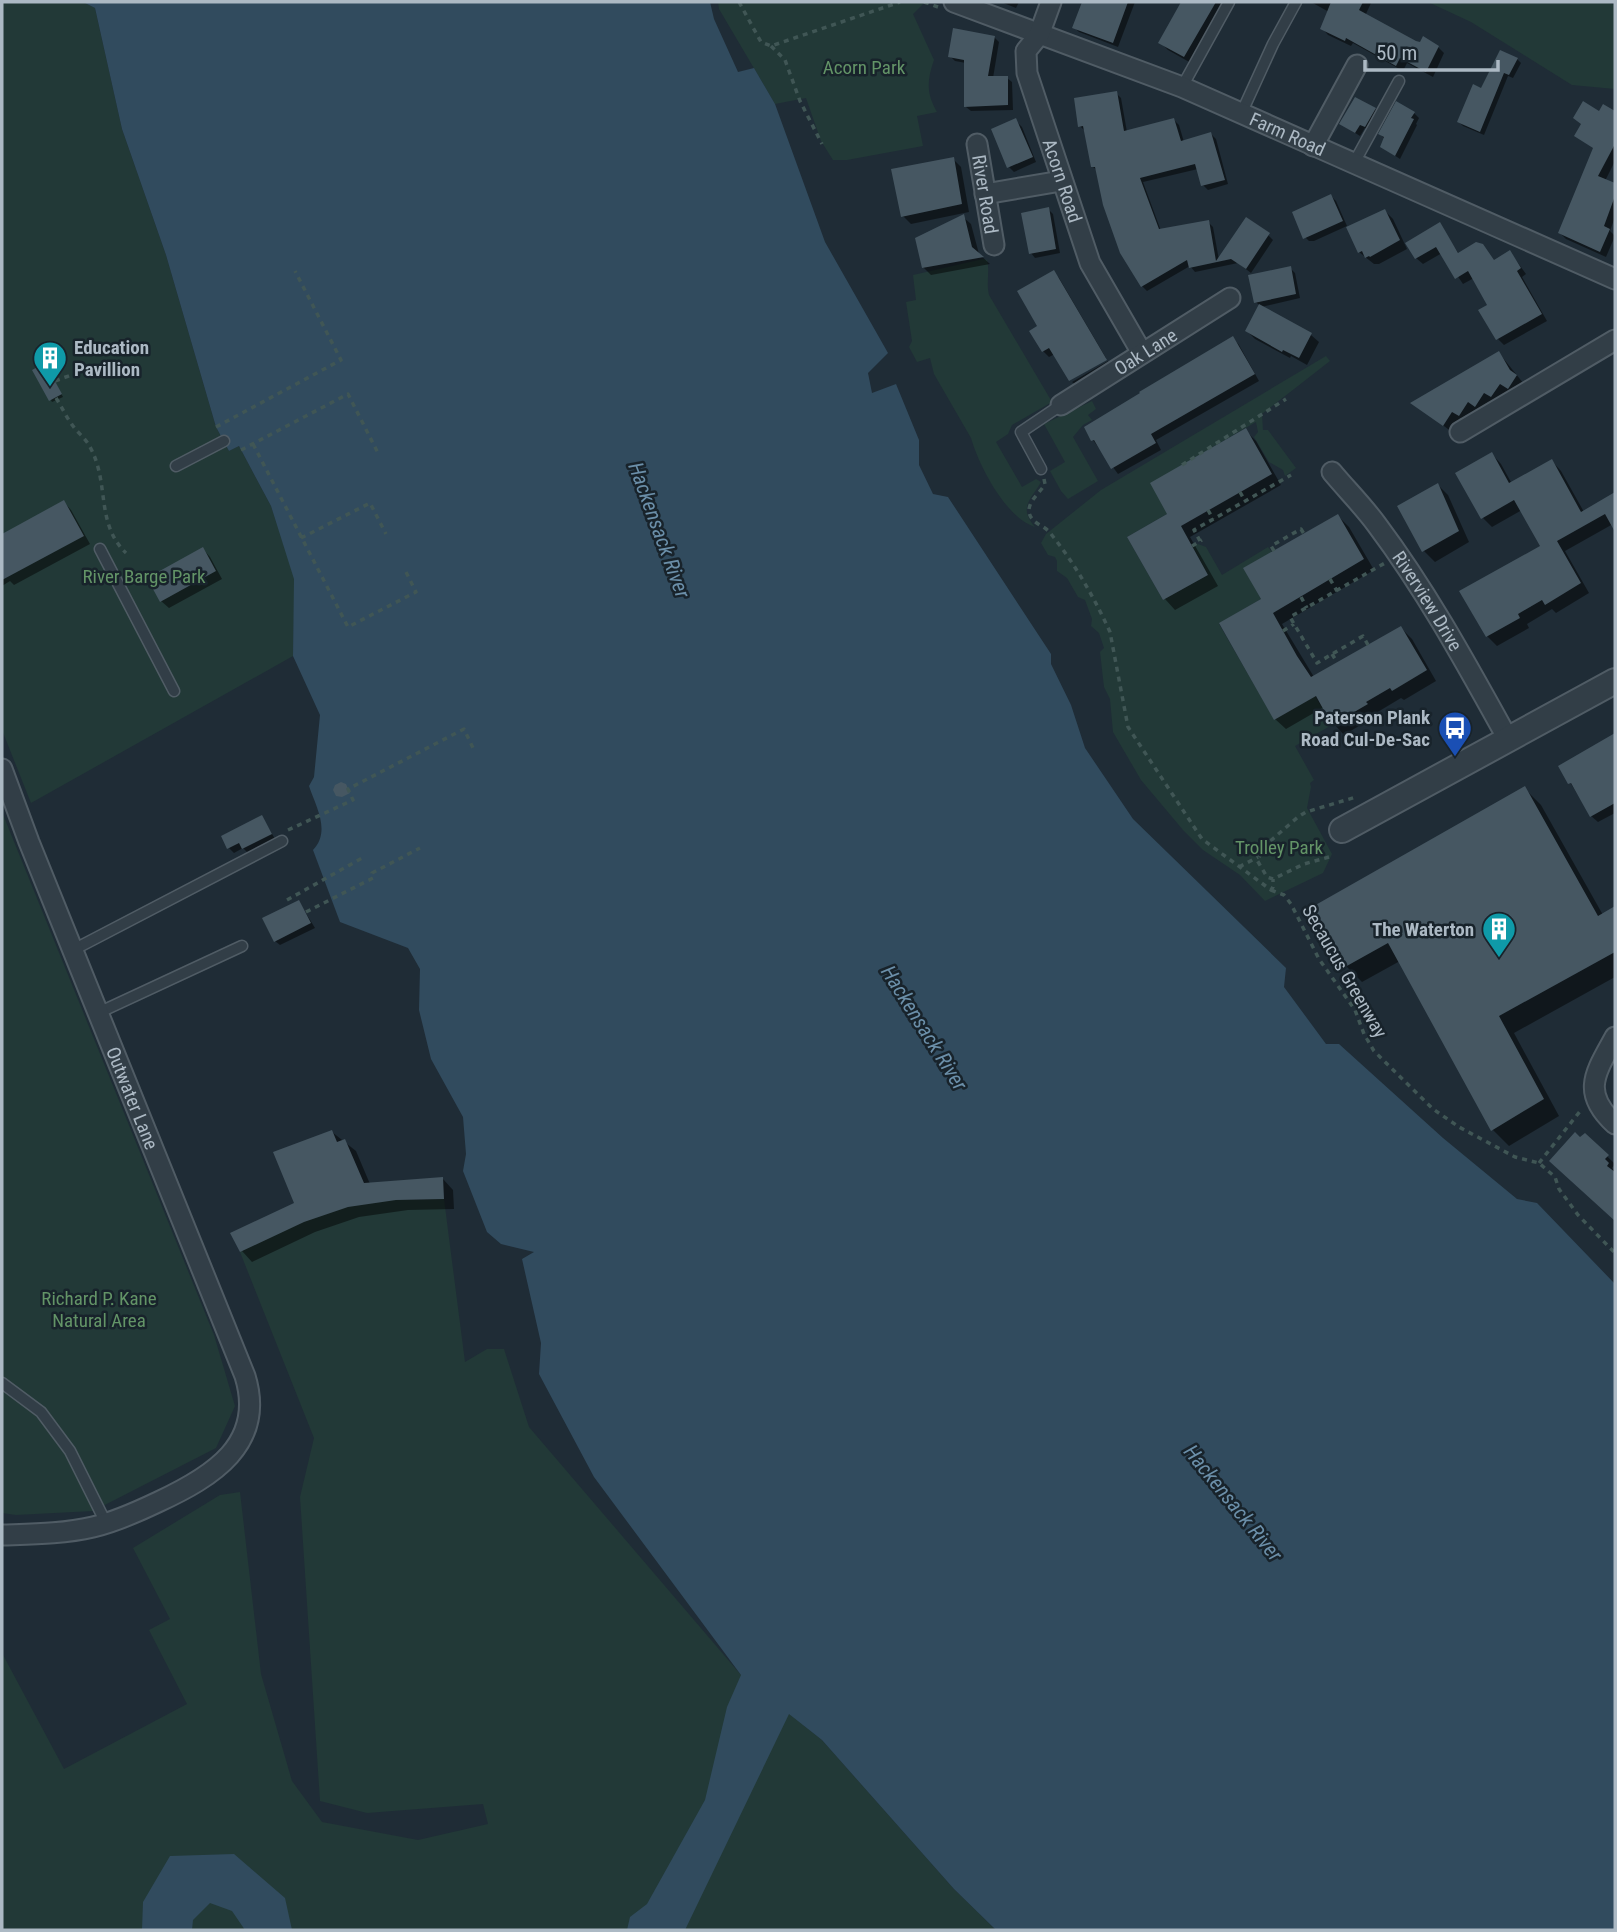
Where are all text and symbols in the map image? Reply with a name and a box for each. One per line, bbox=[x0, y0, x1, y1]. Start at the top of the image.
scale bar bbox=[1365, 28, 1498, 72]
text: 50 m bbox=[1376, 41, 1417, 65]
park label: Acorn Park bbox=[823, 56, 906, 79]
street label: Farm Road bbox=[1246, 107, 1329, 161]
street label: Acorn Road bbox=[1038, 136, 1087, 225]
street label: River Road bbox=[967, 153, 1003, 236]
street label: Oak Lane bbox=[1110, 324, 1181, 380]
place label: Education Pavillion bbox=[74, 336, 149, 381]
building icon: Education Pavillion bbox=[31, 339, 69, 388]
water label: Hackensack River bbox=[623, 459, 695, 602]
street label: Riverview Drive bbox=[1387, 547, 1467, 655]
park label: River Barge Park bbox=[82, 565, 206, 588]
place label: Paterson Plank Road Cul-De-Sac bbox=[1301, 706, 1431, 751]
bus stop icon: Paterson Plank Road Cul-De-Sac bbox=[1436, 709, 1474, 758]
park label: Trolley Park bbox=[1235, 836, 1323, 859]
street label: Secaucus Greenway bbox=[1297, 901, 1392, 1042]
building icon: The Waterton bbox=[1480, 910, 1518, 959]
place label: The Waterton bbox=[1372, 918, 1474, 941]
water label: Hackensack River bbox=[876, 961, 972, 1095]
street label: Outwater Lane bbox=[101, 1044, 163, 1153]
park label: Richard P. Kane Natural Area bbox=[41, 1287, 157, 1332]
water label: Hackensack River bbox=[1179, 1440, 1288, 1567]

